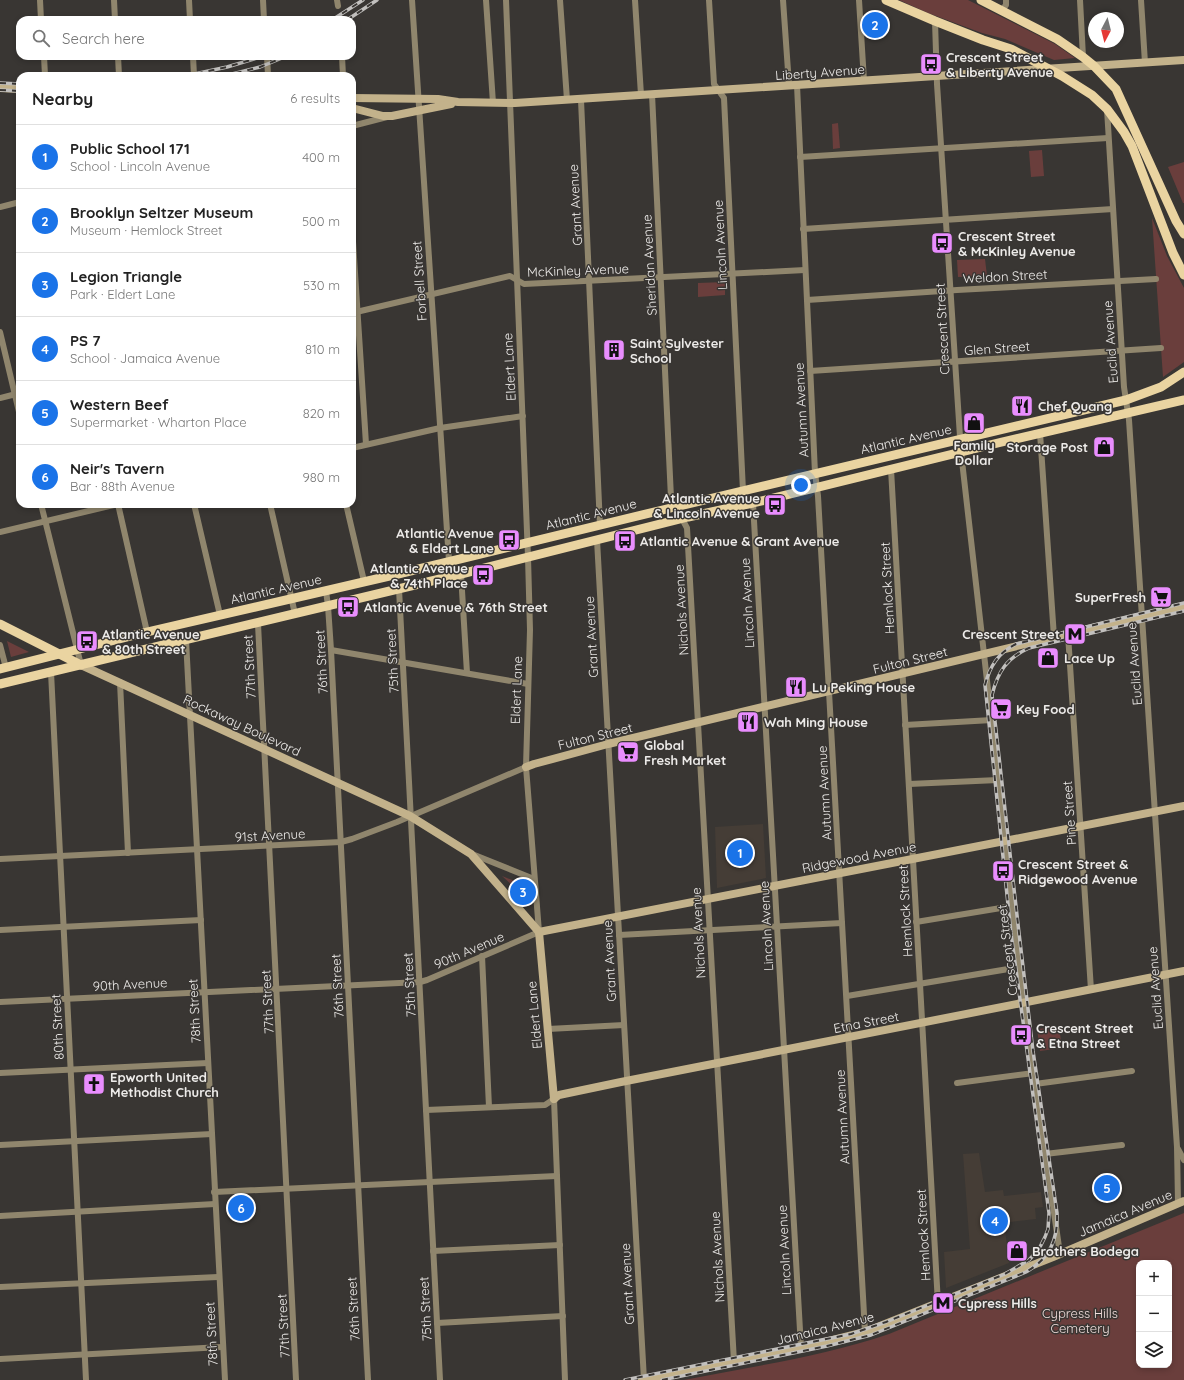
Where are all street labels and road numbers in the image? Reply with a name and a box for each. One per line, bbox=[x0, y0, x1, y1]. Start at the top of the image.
street label: Liberty Avenue bbox=[775, 61, 865, 83]
street label: Grant Avenue bbox=[565, 164, 585, 246]
street label: Lincoln Avenue bbox=[710, 199, 730, 291]
street label: Sheridan Avenue bbox=[638, 214, 660, 316]
street label: Forbell Street bbox=[408, 240, 430, 322]
street label: McKinley Avenue bbox=[527, 260, 629, 280]
street label: Weldon Street bbox=[962, 266, 1048, 286]
street label: Crescent Street bbox=[932, 283, 952, 375]
street label: Euclid Avenue bbox=[1099, 300, 1121, 384]
street label: Eldert Lane bbox=[499, 333, 519, 401]
street label: Glen Street bbox=[964, 338, 1030, 358]
street label: Autumn Avenue bbox=[791, 362, 811, 458]
street label: Atlantic Avenue bbox=[859, 421, 953, 457]
street label: Atlantic Avenue bbox=[544, 495, 638, 533]
street label: Hemlock Street bbox=[877, 542, 897, 634]
street label: Lincoln Avenue bbox=[737, 557, 757, 649]
street label: Nichols Avenue bbox=[671, 564, 691, 656]
street label: Atlantic Avenue bbox=[229, 571, 323, 607]
street label: Grant Avenue bbox=[581, 596, 601, 678]
street label: Euclid Avenue bbox=[1123, 622, 1145, 706]
street label: 75th Street bbox=[382, 628, 402, 694]
street label: 76th Street bbox=[311, 630, 331, 694]
street label: 77th Street bbox=[239, 635, 259, 699]
street label: Fulton Street bbox=[871, 643, 949, 677]
street label: Eldert Lane bbox=[507, 656, 525, 724]
street label: Rockaway Boulevard bbox=[181, 691, 303, 759]
street label: Fulton Street bbox=[556, 719, 634, 753]
street label: Autumn Avenue bbox=[814, 745, 834, 841]
street label: Pine Street bbox=[1059, 780, 1079, 846]
street label: 91st Avenue bbox=[234, 825, 306, 845]
street label: Ridgewood Avenue bbox=[801, 838, 917, 876]
street label: Hemlock Street bbox=[895, 865, 915, 957]
street label: Lincoln Avenue bbox=[756, 880, 776, 972]
street label: Nichols Avenue bbox=[688, 887, 708, 979]
street label: Crescent Street bbox=[993, 903, 1021, 997]
street label: Grant Avenue bbox=[599, 920, 619, 1002]
street label: 90th Avenue bbox=[431, 928, 507, 972]
street label: Euclid Avenue bbox=[1144, 946, 1166, 1030]
street label: 75th Street bbox=[399, 952, 419, 1018]
street label: 76th Street bbox=[327, 954, 347, 1018]
street label: 77th Street bbox=[257, 970, 277, 1034]
street label: 90th Avenue bbox=[92, 974, 168, 994]
street label: 78th Street bbox=[184, 978, 204, 1044]
street label: Eldert Lane bbox=[523, 980, 545, 1050]
street label: 80th Street bbox=[47, 994, 67, 1060]
street label: Etna Street bbox=[832, 1008, 900, 1036]
street label: Autumn Avenue bbox=[832, 1069, 852, 1165]
street label: Jamaica Avenue bbox=[1076, 1186, 1174, 1240]
street label: Hemlock Street bbox=[913, 1189, 933, 1281]
street label: Lincoln Avenue bbox=[774, 1204, 794, 1296]
street label: Nichols Avenue bbox=[707, 1211, 727, 1303]
street label: Grant Avenue bbox=[617, 1243, 637, 1325]
street label: 75th Street bbox=[415, 1276, 435, 1342]
street label: 76th Street bbox=[343, 1277, 363, 1341]
street label: 77th Street bbox=[273, 1294, 293, 1358]
street label: 78th Street bbox=[201, 1301, 221, 1367]
street label: Jamaica Avenue bbox=[774, 1308, 876, 1348]

